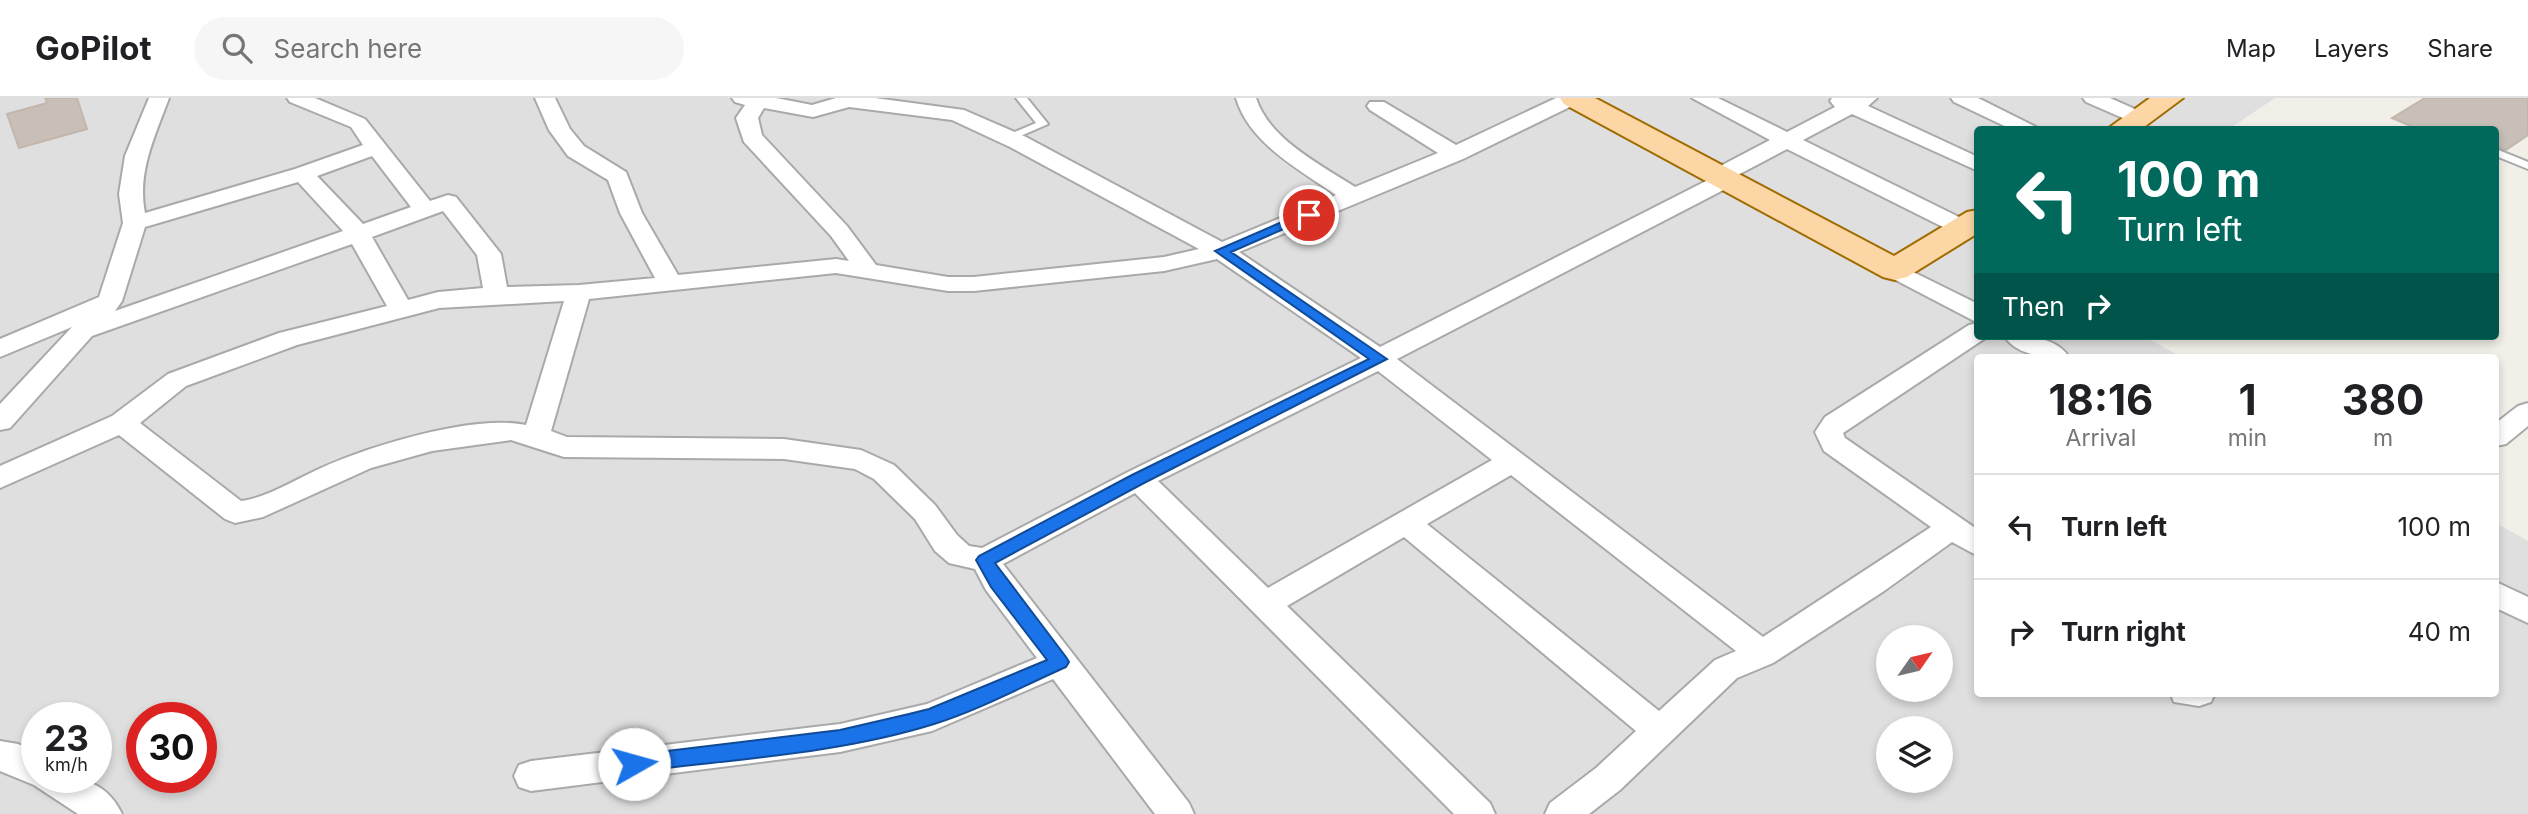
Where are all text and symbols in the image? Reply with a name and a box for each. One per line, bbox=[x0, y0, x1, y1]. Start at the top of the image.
search box bbox=[194, 17, 684, 80]
text: GoPilot bbox=[35, 28, 152, 68]
icon: search bbox=[218, 29, 256, 67]
text: Search here bbox=[274, 33, 422, 64]
text: Map bbox=[2226, 34, 2276, 63]
text: Layers bbox=[2314, 34, 2389, 63]
text: Share bbox=[2427, 34, 2493, 63]
text: 100 m bbox=[2117, 150, 2261, 209]
icon: left bbox=[2002, 154, 2093, 245]
pin bbox=[1279, 185, 1339, 245]
icon: arrive bbox=[1290, 196, 1328, 234]
text: Turn left bbox=[2117, 210, 2242, 249]
icon: right bbox=[2079, 287, 2117, 325]
text: Then bbox=[2002, 291, 2065, 322]
text: 18:16 bbox=[2049, 374, 2153, 425]
text: 1 bbox=[2238, 374, 2257, 425]
text: 380 bbox=[2342, 374, 2424, 425]
text: Arrival bbox=[2066, 424, 2136, 452]
text: min bbox=[2228, 424, 2267, 452]
text: m bbox=[2373, 424, 2393, 452]
icon: left bbox=[2002, 508, 2040, 546]
text: Turn left bbox=[2061, 511, 2167, 542]
text: 100 m bbox=[2398, 511, 2471, 542]
icon: right bbox=[2002, 613, 2040, 651]
text: Turn right bbox=[2061, 616, 2186, 647]
text: 40 m bbox=[2408, 616, 2471, 647]
north arrow bbox=[1876, 625, 1953, 702]
map controls bbox=[1876, 625, 1953, 793]
speed limit sign: 30 bbox=[126, 702, 217, 793]
button: layers bbox=[1876, 716, 1953, 793]
text: 23 bbox=[44, 717, 89, 759]
position arrow bbox=[597, 727, 671, 801]
text: km/h bbox=[45, 754, 88, 775]

